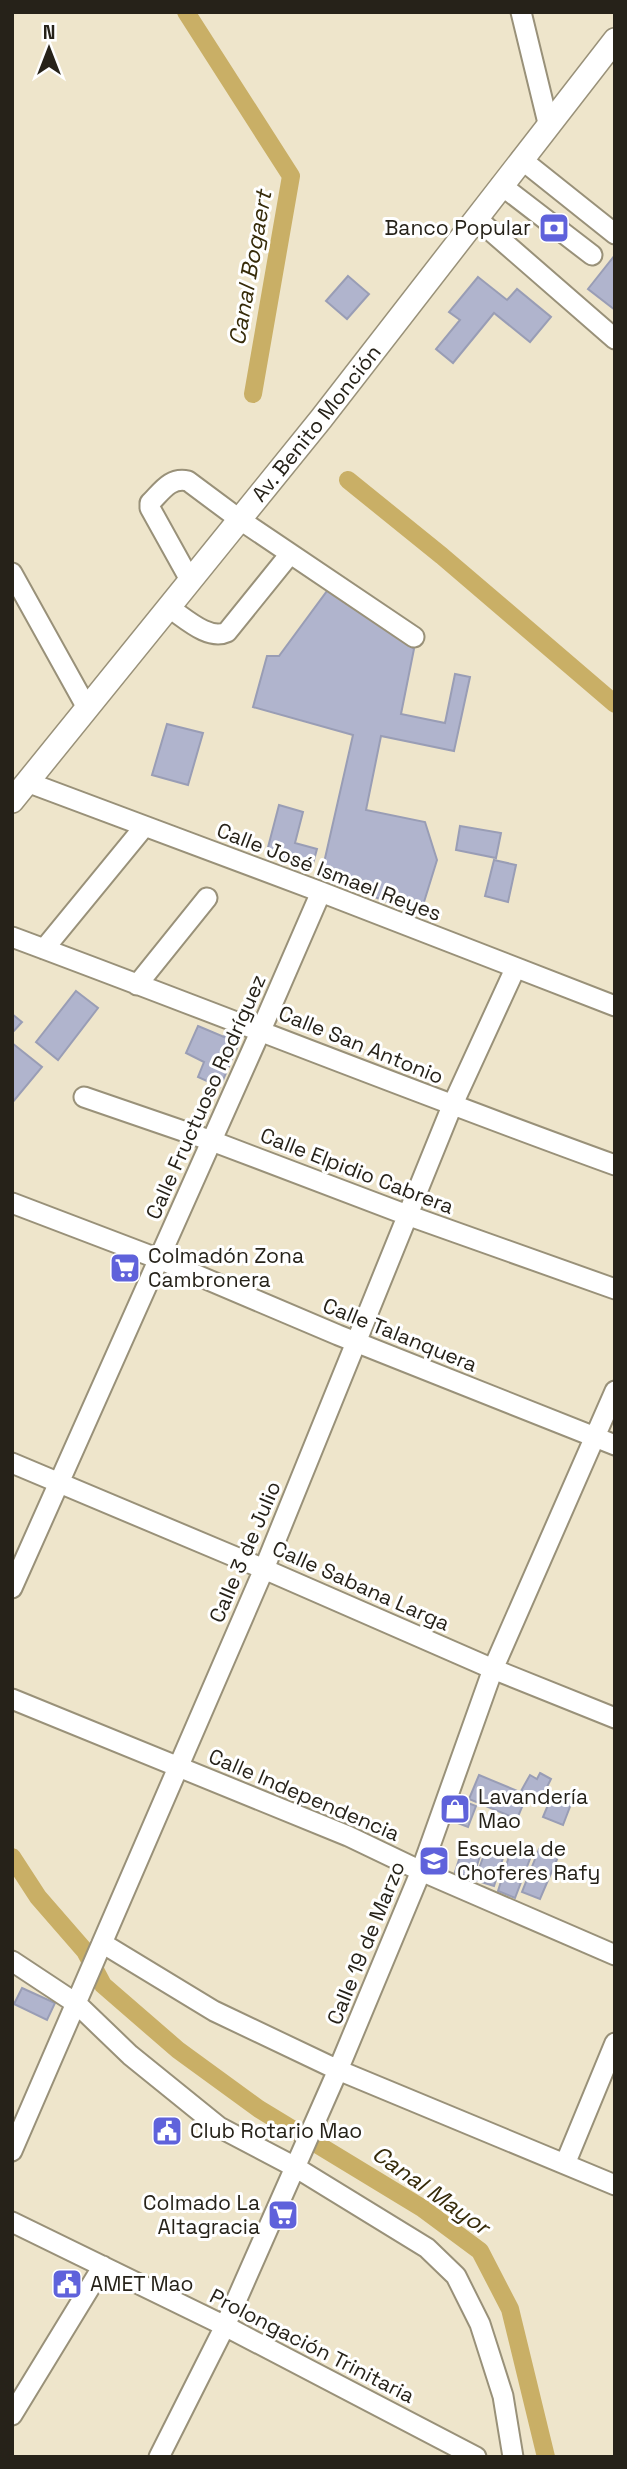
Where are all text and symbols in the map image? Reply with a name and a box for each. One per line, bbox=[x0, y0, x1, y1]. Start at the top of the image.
north arrow bbox=[14, 14, 84, 84]
text: N bbox=[43, 20, 55, 45]
water label: Canal Bogaert bbox=[222, 186, 279, 348]
bank icon: Banco Popular bbox=[537, 211, 571, 245]
place label: Banco Popular bbox=[384, 214, 531, 241]
street label: Av. Benito Monción bbox=[245, 339, 387, 507]
street label: Calle José Ismael Reyes bbox=[213, 816, 445, 927]
street label: Calle Fructuoso Rodríguez bbox=[139, 970, 272, 1223]
street label: Calle San Antonio bbox=[275, 999, 448, 1090]
street label: Calle Elpidio Cabrera bbox=[257, 1121, 458, 1220]
place label: Colmadón Zona Cambronera bbox=[148, 1242, 304, 1293]
supermarket icon: Colmadón Zona Cambronera bbox=[108, 1251, 142, 1285]
street label: Calle Talanquera bbox=[319, 1291, 481, 1378]
street label: Calle 3 de Julio bbox=[203, 1477, 287, 1627]
street label: Calle Sabana Larga bbox=[268, 1534, 454, 1637]
street label: Calle Independencia bbox=[205, 1742, 404, 1847]
place label: Lavandería Mao bbox=[478, 1783, 588, 1834]
shop icon: Lavandería Mao bbox=[438, 1792, 472, 1826]
place label: Escuela de Choferes Rafy bbox=[457, 1835, 600, 1886]
school or university icon: Escuela de Choferes Rafy bbox=[417, 1844, 451, 1878]
street label: Calle 19 de Marzo bbox=[320, 1857, 411, 2028]
public building icon: Club Rotario Mao bbox=[150, 2114, 184, 2148]
place label: Club Rotario Mao bbox=[190, 2117, 362, 2144]
water label: Canal Mayor bbox=[366, 2139, 497, 2243]
place label: Colmado La Altagracia bbox=[143, 2189, 260, 2240]
supermarket icon: Colmado La Altagracia bbox=[266, 2198, 300, 2232]
public building icon: AMET Mao bbox=[50, 2267, 84, 2301]
place label: AMET Mao bbox=[90, 2270, 193, 2297]
street label: Prolongación Trinitaria bbox=[205, 2282, 419, 2409]

